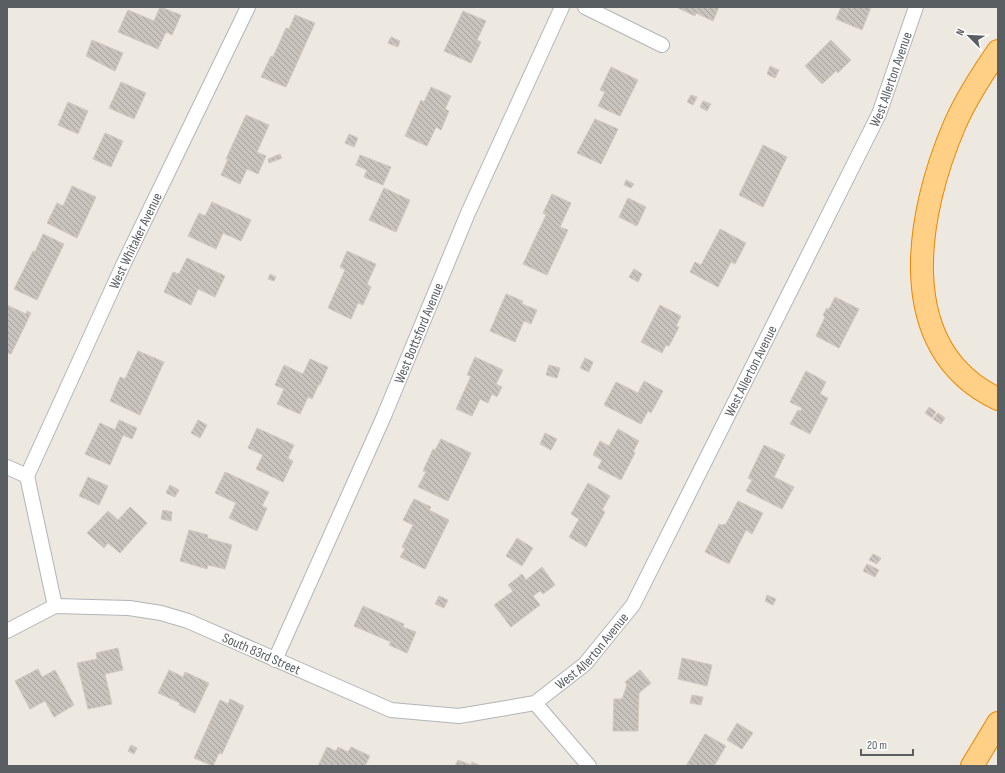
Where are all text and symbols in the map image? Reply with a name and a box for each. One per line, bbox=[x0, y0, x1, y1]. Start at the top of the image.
north arrow bbox=[949, 16, 989, 56]
text: N bbox=[953, 27, 968, 37]
street label: West Allerton Avenue bbox=[865, 29, 915, 130]
street label: West Whitaker Avenue bbox=[105, 190, 165, 291]
street label: West Bottsford Avenue bbox=[390, 280, 447, 386]
street label: West Allerton Avenue bbox=[720, 322, 780, 419]
street label: West Allerton Avenue bbox=[551, 609, 632, 693]
street label: South 83rd Street bbox=[220, 629, 303, 678]
scale bar bbox=[861, 731, 913, 757]
text: 20 m bbox=[867, 738, 887, 753]

